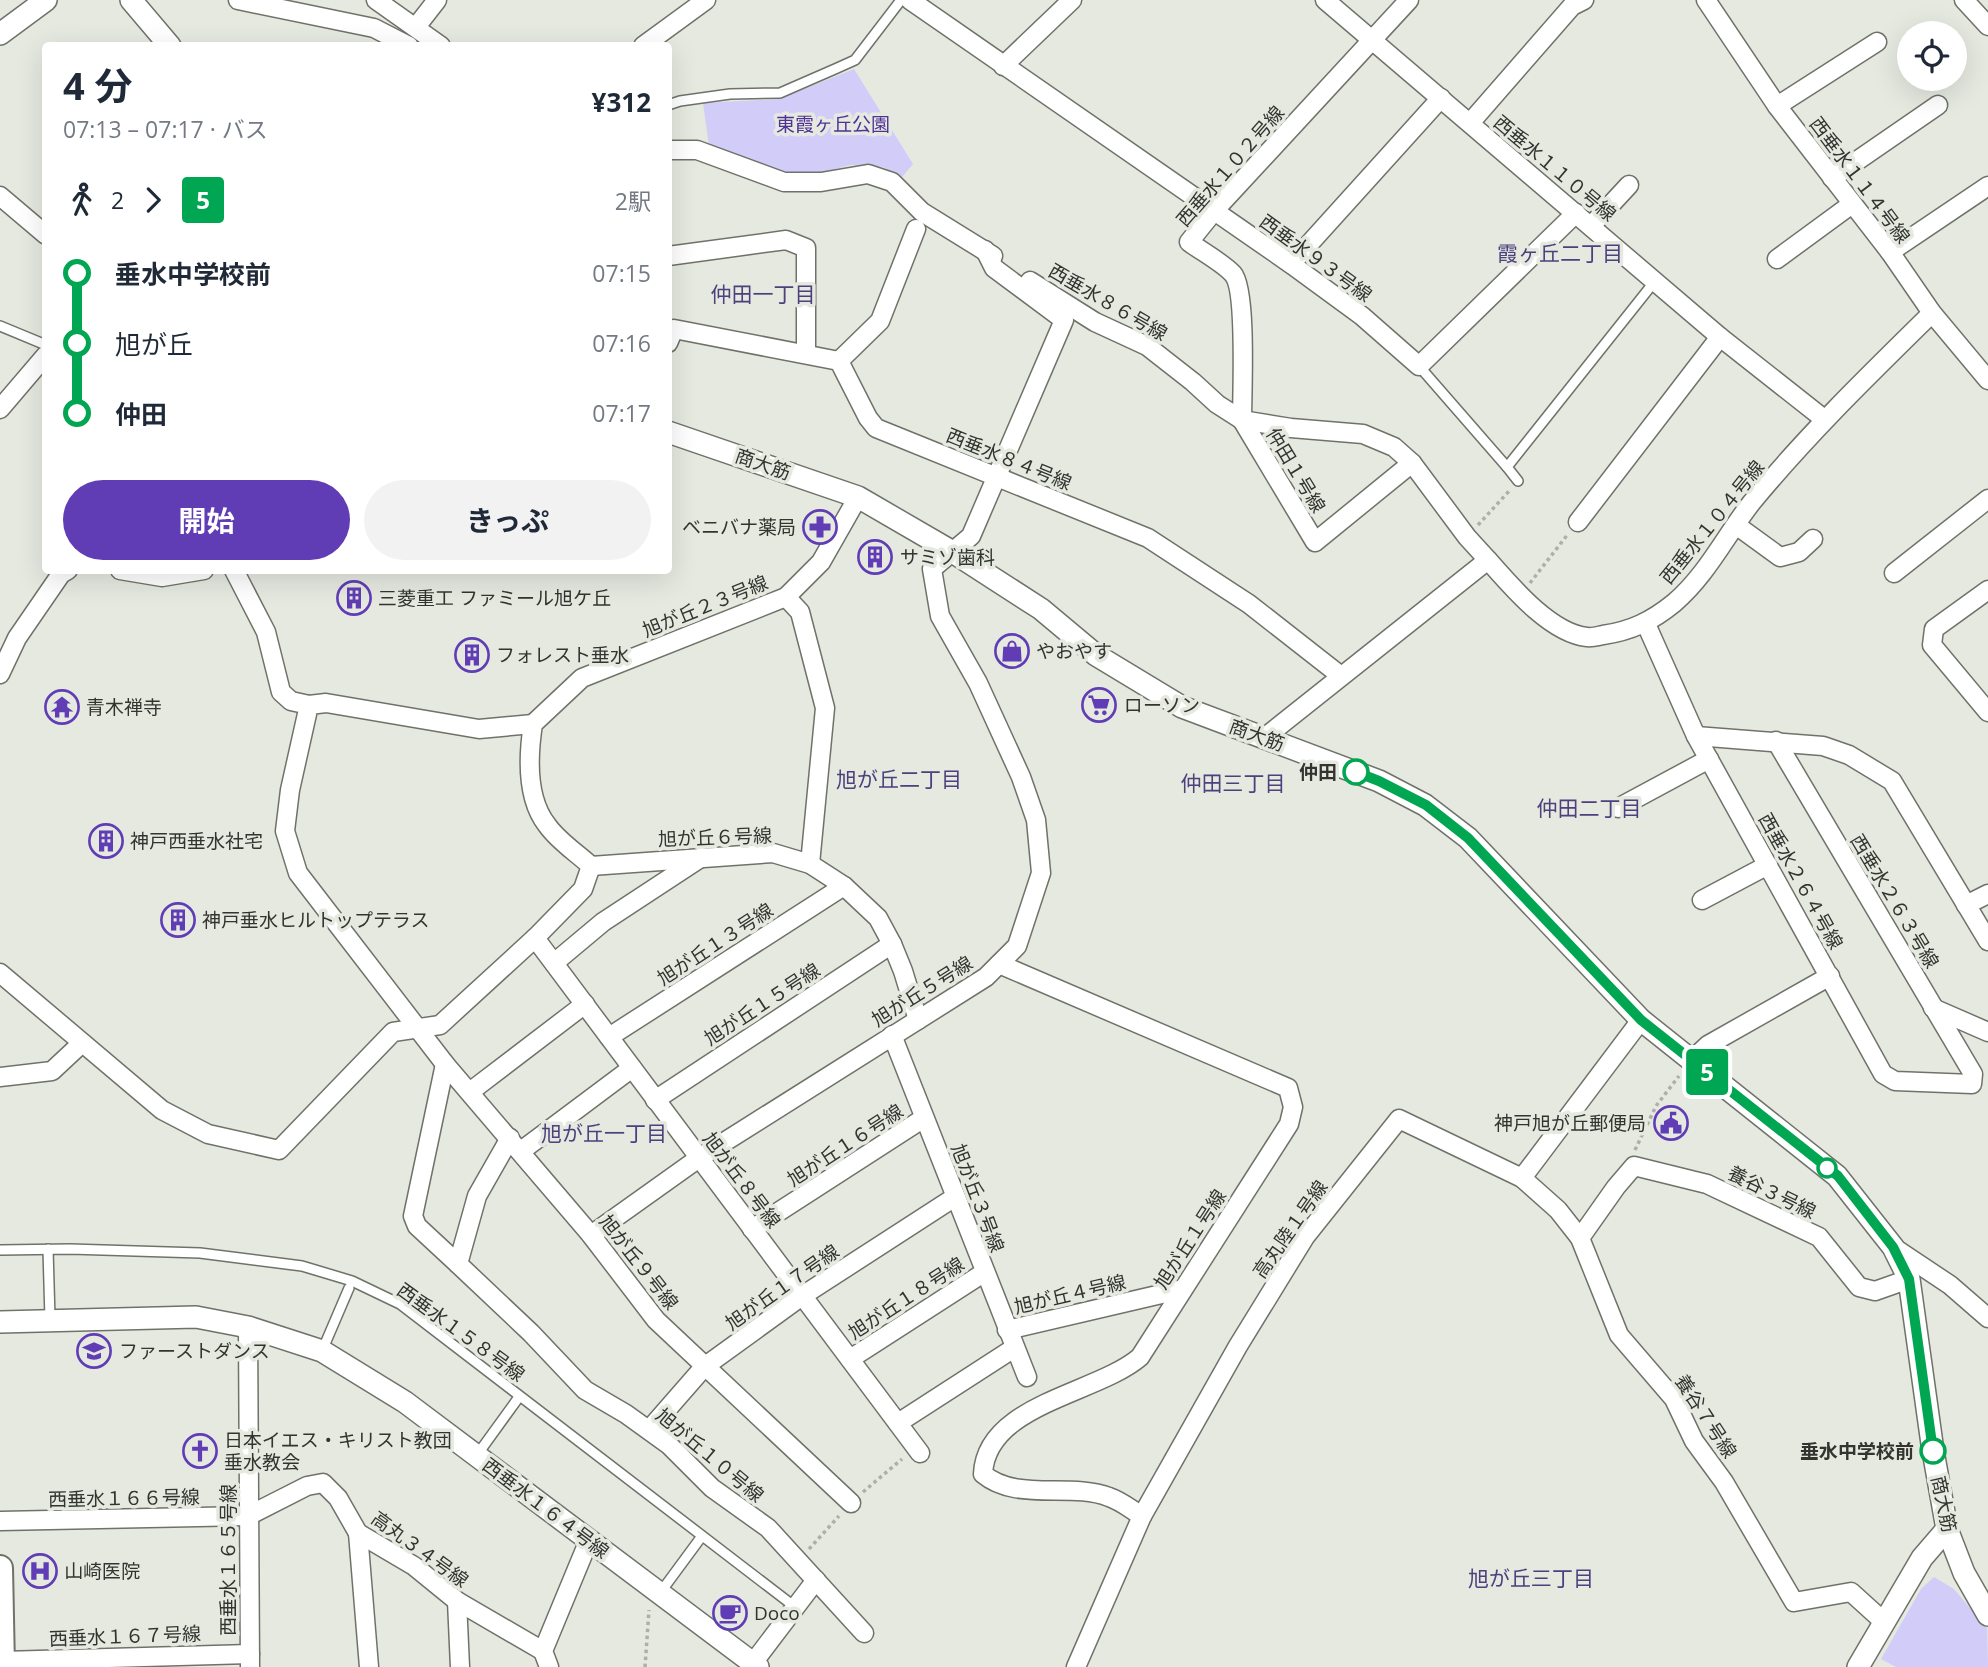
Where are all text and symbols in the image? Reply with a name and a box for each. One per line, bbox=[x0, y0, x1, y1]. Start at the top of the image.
map controls bbox=[1897, 21, 1967, 91]
button: locate bbox=[1897, 21, 1967, 91]
text: 4 分 bbox=[63, 59, 133, 111]
text: ¥312 bbox=[592, 84, 651, 120]
street label: 西垂水１０２号線 bbox=[1170, 100, 1290, 232]
street label: 西垂水１１０号線 bbox=[1488, 109, 1622, 227]
park label: 東霞ヶ丘公園 bbox=[776, 111, 890, 137]
street label: 西垂水１１４号線 bbox=[1804, 111, 1916, 249]
text: 07:13 – 07:17 · バス bbox=[63, 113, 268, 145]
icon: walk bbox=[63, 181, 101, 219]
icon: forward bbox=[134, 181, 172, 219]
text: 5 bbox=[196, 183, 210, 216]
text: 2 bbox=[111, 184, 124, 216]
text: 2駅 bbox=[615, 185, 651, 217]
street label: 西垂水９３号線 bbox=[1255, 208, 1377, 308]
district label: 霞ヶ丘二丁目 bbox=[1497, 239, 1623, 267]
text: 垂水中学校前 bbox=[115, 256, 271, 292]
text: 07:15 bbox=[592, 257, 651, 289]
street label: 西垂水８６号線 bbox=[1044, 257, 1172, 347]
district label: 仲田一丁目 bbox=[711, 280, 816, 308]
text: 旭が丘 bbox=[115, 326, 193, 362]
text: 07:16 bbox=[592, 327, 651, 359]
text: 仲田 bbox=[115, 396, 167, 432]
text: 07:17 bbox=[592, 397, 651, 429]
street label: 西垂水８４号線 bbox=[942, 422, 1076, 496]
street label: 仲田１号線 bbox=[1260, 423, 1332, 517]
street label: 商大筋 bbox=[732, 442, 794, 486]
street label: 西垂水１０４号線 bbox=[1654, 455, 1770, 589]
button: 開始 bbox=[63, 480, 350, 560]
button: きっぷ bbox=[364, 480, 651, 560]
pharmacy icon: ベニバナ薬局 bbox=[801, 508, 839, 546]
place label: ベニバナ薬局 bbox=[682, 514, 796, 540]
building icon: サミゾ歯科 bbox=[856, 538, 894, 576]
place label: サミゾ歯科 bbox=[900, 544, 995, 570]
street label: 旭が丘２３号線 bbox=[638, 569, 772, 643]
building icon: 三菱重工 ファミール旭ケ丘 bbox=[335, 579, 373, 617]
place label: 三菱重工 ファミール旭ケ丘 bbox=[378, 585, 611, 611]
shop icon: やおやす bbox=[993, 632, 1031, 670]
building icon: フォレスト垂水 bbox=[453, 636, 491, 674]
place label: やおやす bbox=[1036, 638, 1112, 664]
place label: フォレスト垂水 bbox=[496, 642, 629, 668]
supermarket icon: ローソン bbox=[1080, 686, 1118, 724]
temple icon: 青木禅寺 bbox=[43, 688, 81, 726]
place label: ローソン bbox=[1124, 692, 1200, 718]
place label: 青木禅寺 bbox=[86, 694, 162, 720]
street label: 商大筋 bbox=[1226, 713, 1288, 757]
place label: 仲田 bbox=[1299, 759, 1337, 785]
marker: 仲田 bbox=[1343, 759, 1369, 785]
district label: 旭が丘二丁目 bbox=[836, 765, 962, 793]
district label: 仲田三丁目 bbox=[1181, 769, 1286, 797]
district label: 仲田二丁目 bbox=[1537, 794, 1642, 822]
street label: 西垂水２６４号線 bbox=[1753, 808, 1849, 954]
building icon: 神戸西垂水社宅 bbox=[87, 822, 125, 860]
street label: 旭が丘６号線 bbox=[658, 822, 772, 852]
place label: 神戸西垂水社宅 bbox=[130, 828, 263, 854]
street label: 西垂水２６３号線 bbox=[1845, 829, 1945, 973]
street label: 旭が丘１３号線 bbox=[652, 897, 778, 991]
building icon: 神戸垂水ヒルトップテラス bbox=[159, 901, 197, 939]
place label: 神戸垂水ヒルトップテラス bbox=[202, 907, 430, 933]
street label: 旭が丘５号線 bbox=[867, 950, 977, 1032]
street label: 旭が丘１５号線 bbox=[699, 957, 825, 1051]
line badge: 5 bbox=[1684, 1049, 1730, 1095]
text: 5 bbox=[1700, 1055, 1714, 1088]
street label: 旭が丘１６号線 bbox=[782, 1098, 908, 1192]
public building icon: 神戸旭が丘郵便局 bbox=[1652, 1104, 1690, 1142]
place label: 神戸旭が丘郵便局 bbox=[1494, 1110, 1646, 1136]
district label: 旭が丘一丁目 bbox=[541, 1119, 667, 1147]
street label: 旭が丘８号線 bbox=[697, 1127, 787, 1233]
street label: 旭が丘３号線 bbox=[945, 1140, 1011, 1256]
unlabelled marker bbox=[1817, 1158, 1837, 1178]
street label: 養谷３号線 bbox=[1724, 1159, 1820, 1225]
street label: 高丸陸１号線 bbox=[1247, 1175, 1333, 1283]
street label: 旭が丘１号線 bbox=[1148, 1184, 1232, 1294]
street label: 旭が丘９号線 bbox=[594, 1209, 684, 1315]
street label: 旭が丘１７号線 bbox=[720, 1238, 844, 1336]
street label: 旭が丘１８号線 bbox=[843, 1251, 969, 1345]
street label: 旭が丘４号線 bbox=[1012, 1269, 1128, 1319]
street label: 西垂水１５８号線 bbox=[392, 1277, 530, 1387]
school or university icon: ファーストダンス bbox=[75, 1332, 113, 1370]
place label: ファーストダンス bbox=[119, 1338, 270, 1364]
street label: 養谷７号線 bbox=[1669, 1369, 1743, 1463]
street label: 旭が丘１０号線 bbox=[651, 1402, 769, 1508]
place label: 日本イエス・キリスト教団 垂水教会 bbox=[224, 1427, 452, 1475]
church icon: 日本イエス・キリスト教団 垂水教会 bbox=[181, 1432, 219, 1470]
place label: 垂水中学校前 bbox=[1800, 1438, 1914, 1464]
marker: 垂水中学校前 bbox=[1920, 1438, 1946, 1464]
street label: 西垂水１６４号線 bbox=[477, 1452, 615, 1564]
street label: 商大筋 bbox=[1925, 1473, 1963, 1535]
street label: 西垂水１６６号線 bbox=[48, 1484, 200, 1512]
street label: 西垂水１６５号線 bbox=[215, 1484, 241, 1636]
street label: 高丸３４号線 bbox=[366, 1505, 474, 1593]
hospital icon: 山崎医院 bbox=[21, 1552, 59, 1590]
place label: 山崎医院 bbox=[64, 1558, 140, 1584]
district label: 旭が丘三丁目 bbox=[1468, 1564, 1594, 1592]
cafe icon: Doco bbox=[711, 1594, 749, 1632]
place label: Doco bbox=[754, 1600, 800, 1626]
street label: 西垂水１６７号線 bbox=[49, 1620, 201, 1652]

